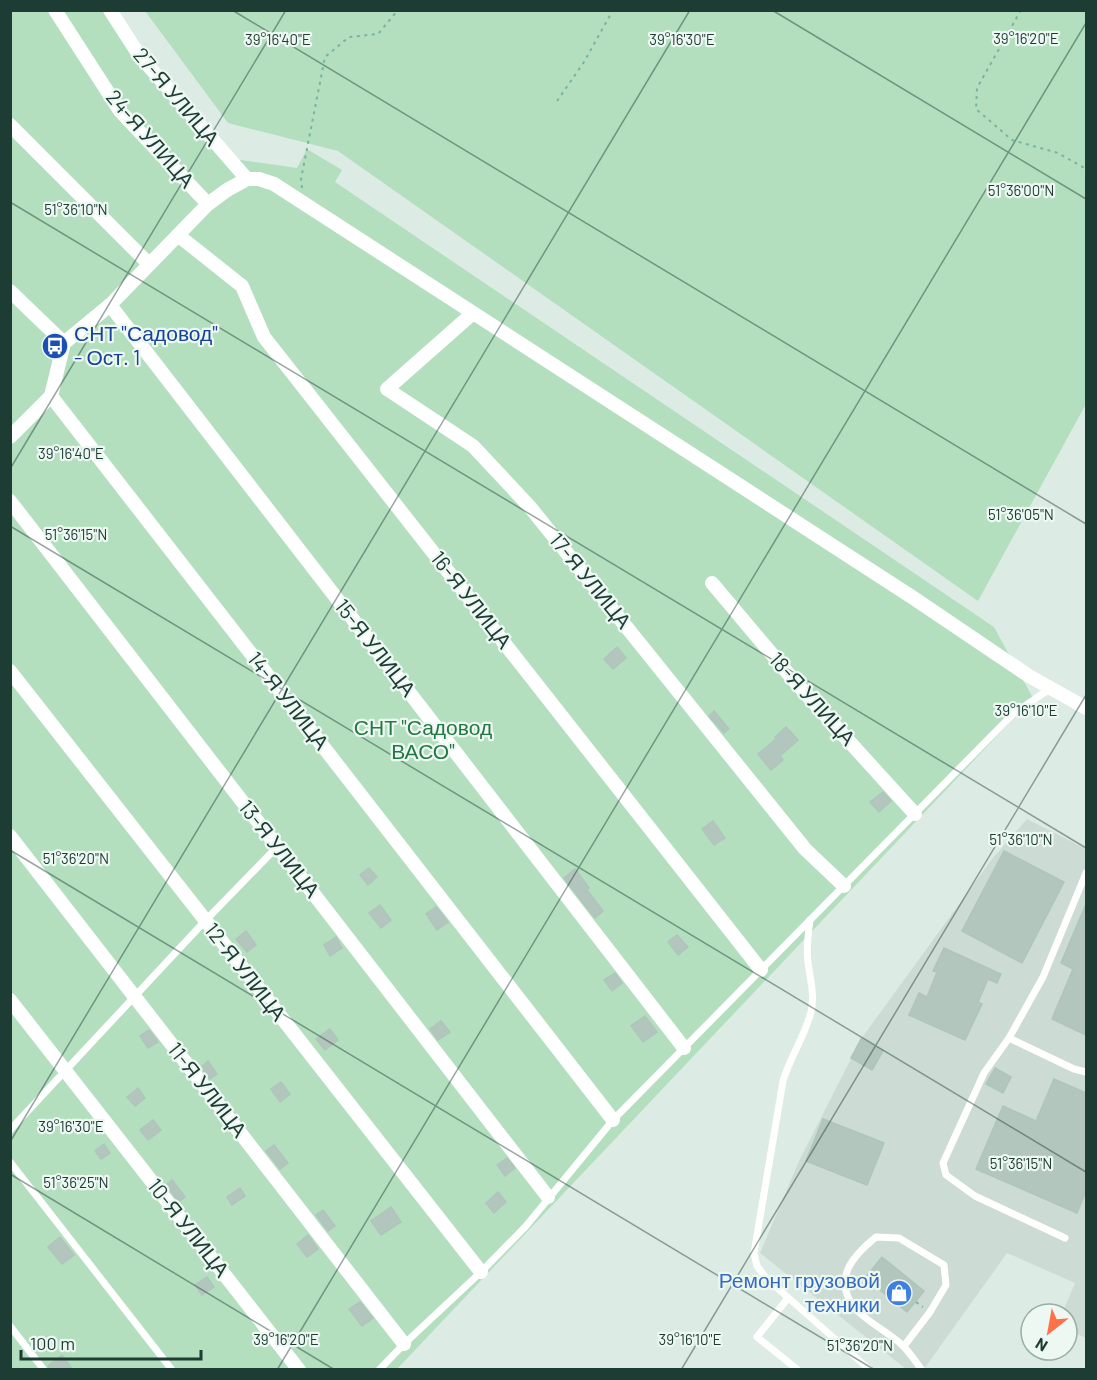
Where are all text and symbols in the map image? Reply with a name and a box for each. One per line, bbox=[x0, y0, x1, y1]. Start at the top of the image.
text: 39°16'20"E bbox=[993, 29, 1059, 47]
text: 39°16'40"E bbox=[245, 30, 311, 48]
text: 39°16'30"E bbox=[649, 30, 715, 48]
street label: 27-Я УЛИЦА bbox=[129, 42, 225, 150]
street label: 24-Я УЛИЦА bbox=[102, 84, 200, 192]
text: 51°36'00"N bbox=[988, 181, 1054, 199]
text: 51°36'10"N bbox=[44, 200, 108, 218]
place label: СНТ "Садовод" - Ост. 1 bbox=[74, 320, 218, 369]
bus stop icon: СНТ "Садовод" - Ост. 1 bbox=[40, 331, 70, 361]
text: 39°16'40"E bbox=[38, 444, 104, 462]
text: 51°36'05"N bbox=[988, 505, 1054, 523]
text: 51°36'15"N bbox=[45, 525, 107, 543]
street label: 17-Я УЛИЦА bbox=[545, 527, 637, 633]
street label: 16-Я УЛИЦА bbox=[426, 545, 518, 653]
street label: 15-Я УЛИЦА bbox=[330, 593, 422, 701]
street label: 14-Я УЛИЦА bbox=[243, 646, 335, 754]
street label: 18-Я УЛИЦА bbox=[765, 646, 862, 750]
text: 39°16'10"E bbox=[995, 701, 1057, 719]
park label: СНТ "Садовод ВАСО" bbox=[354, 714, 492, 763]
street label: 13-Я УЛИЦА bbox=[234, 794, 326, 902]
text: 51°36'10"N bbox=[989, 830, 1053, 848]
text: 51°36'20"N bbox=[43, 849, 109, 867]
street label: 12-Я УЛИЦА bbox=[200, 917, 292, 1025]
street label: 11-Я УЛИЦА bbox=[163, 1037, 253, 1141]
text: 39°16'30"E bbox=[38, 1117, 104, 1135]
text: 51°36'15"N bbox=[990, 1154, 1052, 1172]
text: 51°36'25"N bbox=[43, 1173, 109, 1191]
street label: 10-Я УЛИЦА bbox=[143, 1173, 235, 1281]
place label: Ремонт грузовой техники bbox=[719, 1267, 880, 1316]
shop icon: Ремонт грузовой техники bbox=[884, 1278, 914, 1308]
north arrow bbox=[1019, 1302, 1079, 1362]
scale bar bbox=[21, 1323, 201, 1361]
text: 39°16'20"E bbox=[253, 1330, 319, 1348]
text: 39°16'10"E bbox=[659, 1330, 721, 1348]
text: 100 m bbox=[30, 1332, 75, 1354]
text: N bbox=[1032, 1334, 1050, 1356]
text: 51°36'20"N bbox=[827, 1336, 893, 1354]

